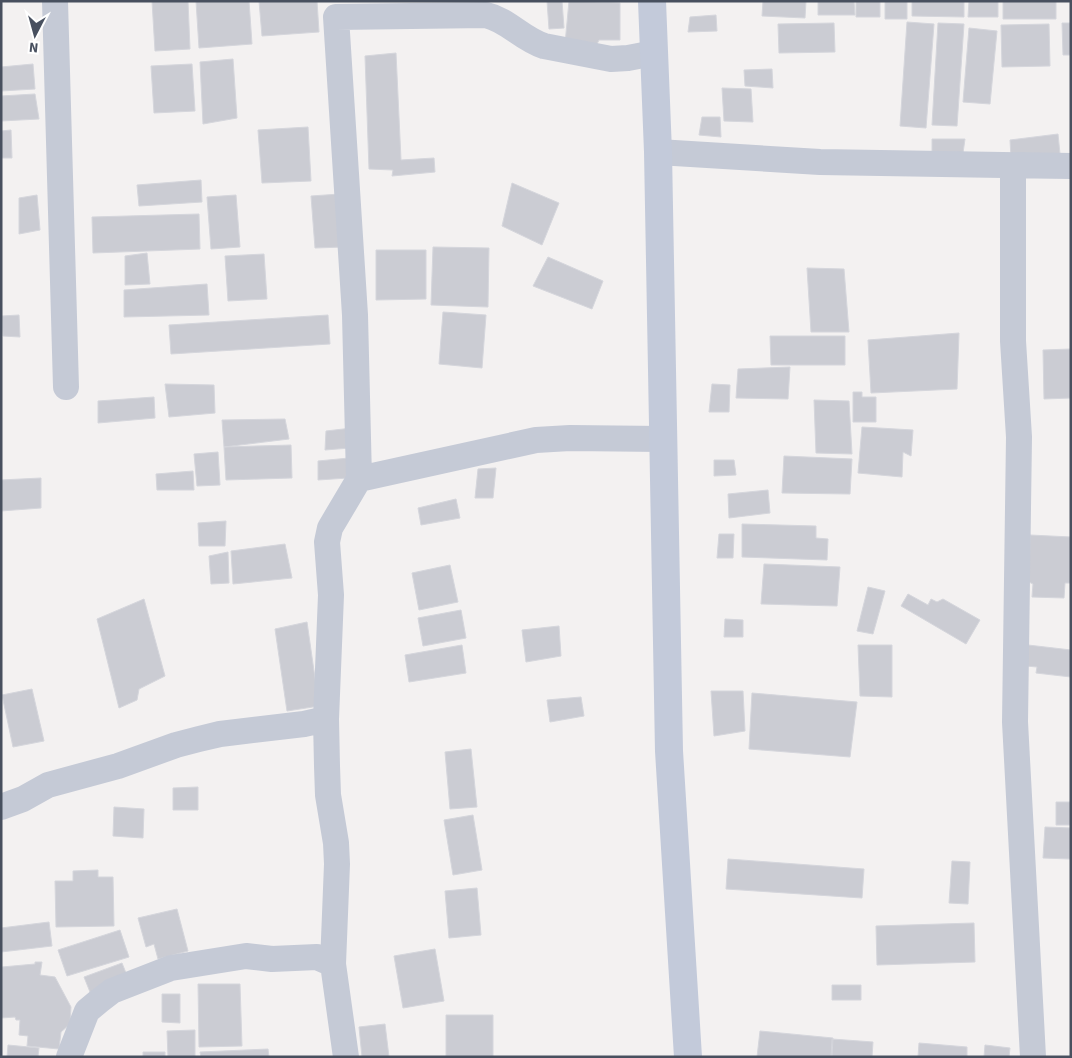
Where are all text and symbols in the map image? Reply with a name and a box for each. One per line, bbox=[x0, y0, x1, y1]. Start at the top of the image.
north arrow bbox=[10, 10, 60, 60]
text: N bbox=[28, 37, 39, 57]

